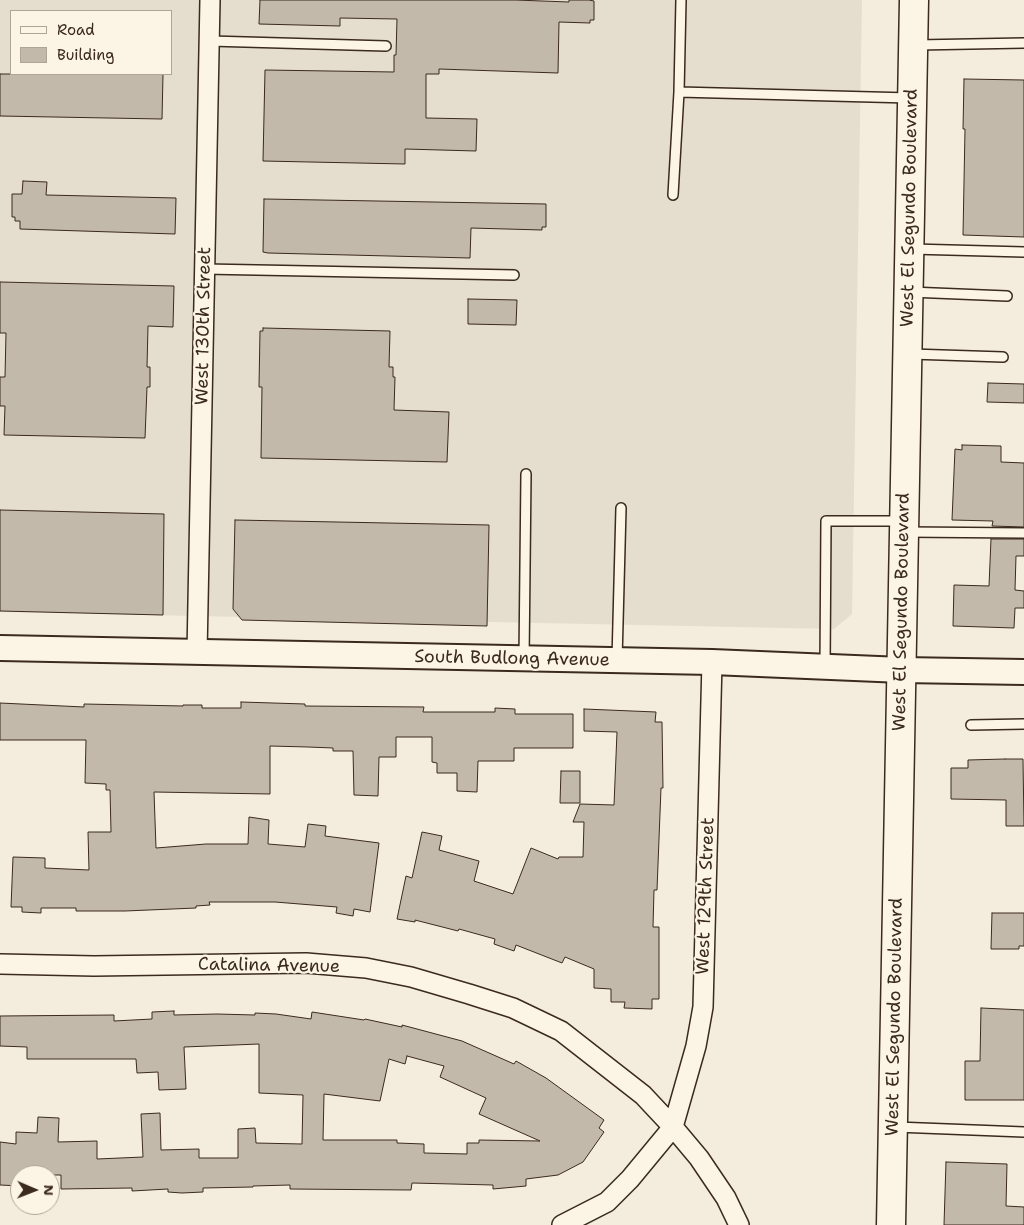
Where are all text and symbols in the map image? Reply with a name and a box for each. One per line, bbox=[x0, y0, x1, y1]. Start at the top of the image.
legend bbox=[10, 10, 172, 75]
text: Road bbox=[57, 20, 95, 40]
text: Building bbox=[57, 45, 114, 65]
street label: West El Segundo Boulevard bbox=[897, 89, 923, 327]
street label: West 130th Street bbox=[192, 247, 216, 405]
street label: West El Segundo Boulevard bbox=[889, 493, 915, 731]
street label: South Budlong Avenue bbox=[414, 646, 610, 672]
street label: West 129th Street bbox=[692, 817, 720, 975]
street label: West El Segundo Boulevard bbox=[882, 898, 908, 1136]
street label: Catalina Avenue bbox=[198, 954, 340, 978]
north arrow bbox=[10, 1165, 60, 1215]
text: N bbox=[40, 1185, 58, 1196]

